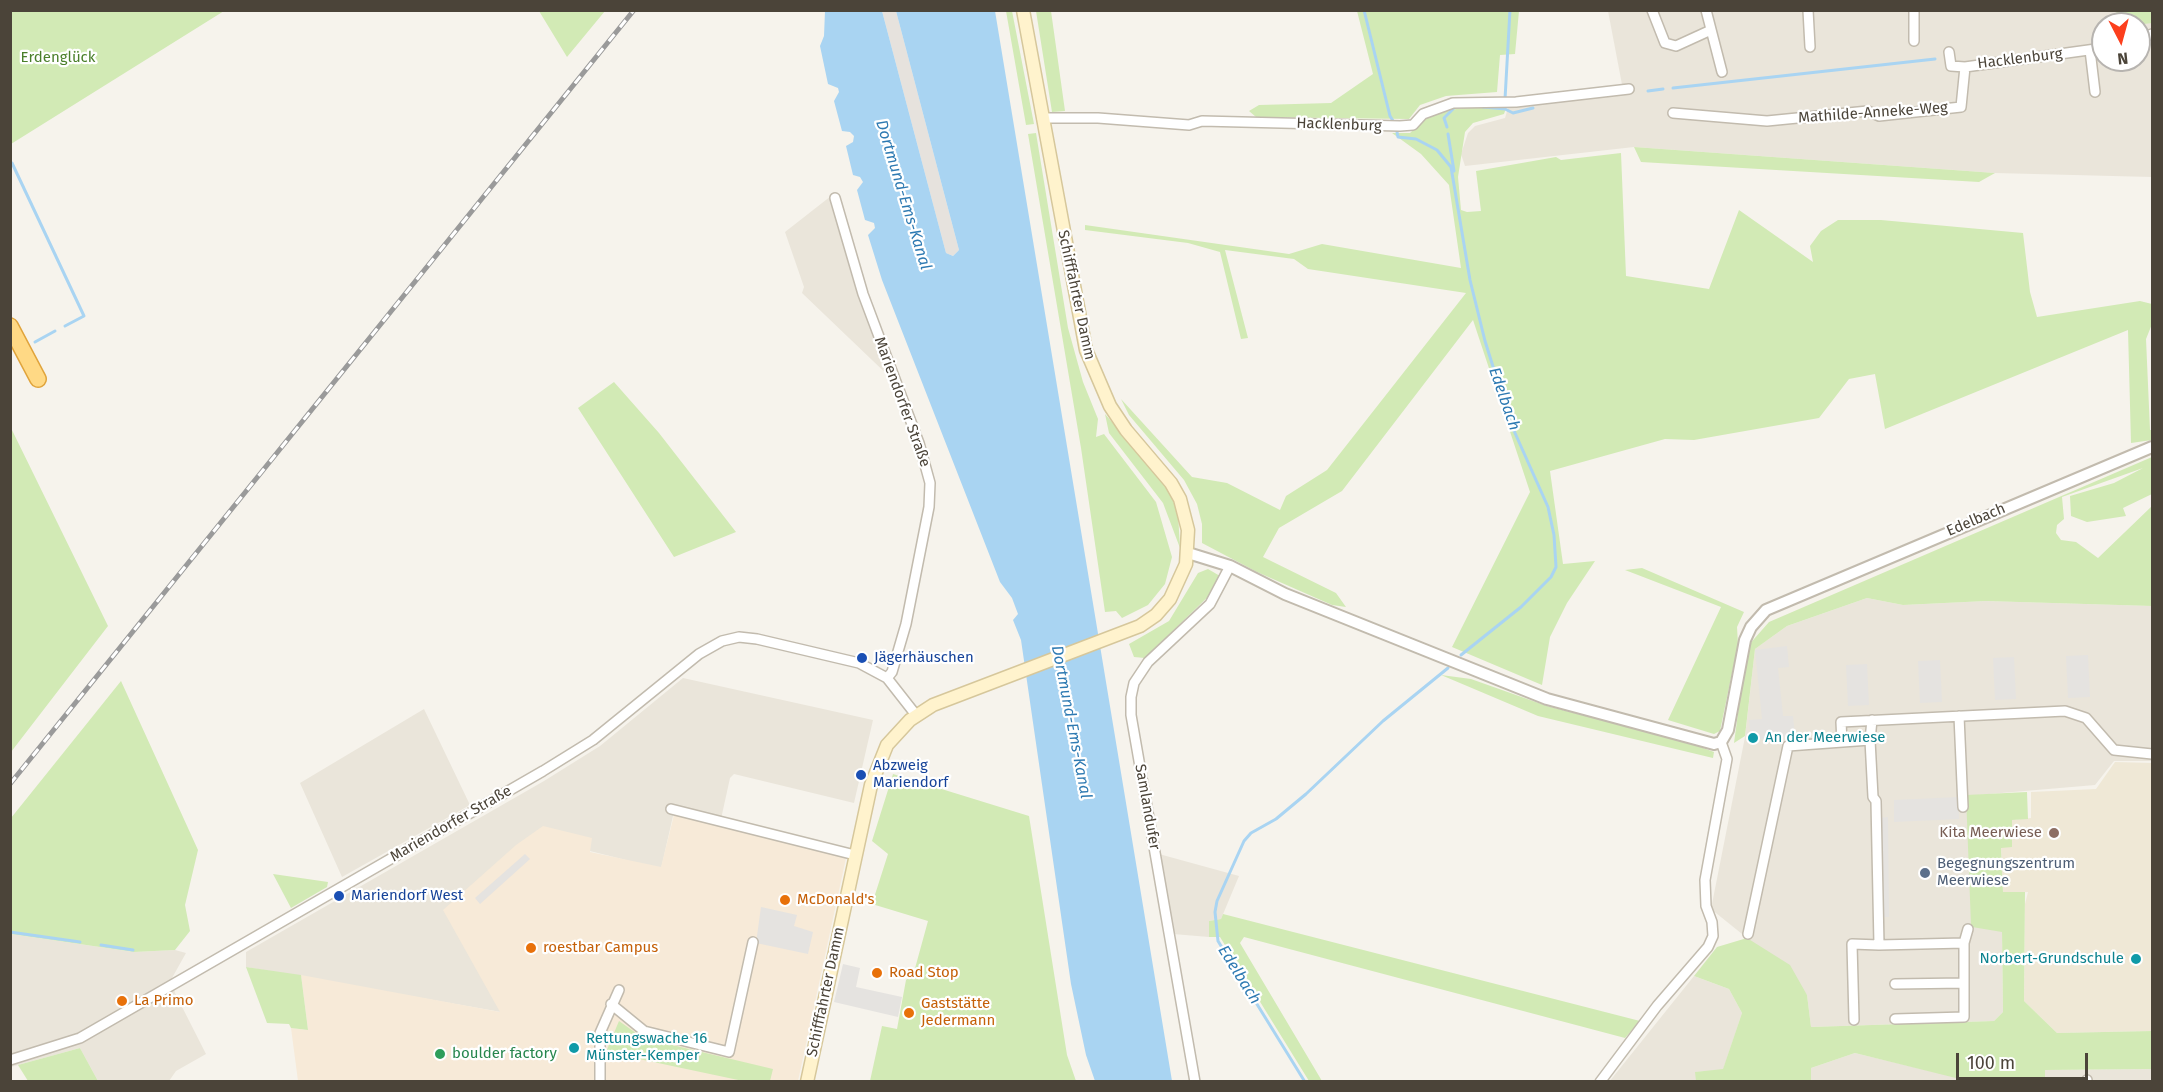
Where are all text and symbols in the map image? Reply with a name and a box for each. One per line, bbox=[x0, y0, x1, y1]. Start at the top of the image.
north arrow bbox=[2091, 12, 2151, 72]
street label: Hacklenburg bbox=[1976, 45, 2064, 73]
text: N bbox=[2116, 48, 2129, 68]
park label: Erdenglück bbox=[21, 49, 95, 67]
street label: Mathilde-Anneke-Weg bbox=[1798, 99, 1948, 127]
street label: Hacklenburg bbox=[1296, 115, 1382, 135]
water label: Dortmund-Ems-Kanal bbox=[871, 118, 935, 272]
street label: Schifffahrter Damm bbox=[1053, 228, 1099, 362]
street label: Mariendorfer Straße bbox=[870, 334, 934, 470]
water label: Edelbach bbox=[1484, 365, 1524, 433]
street label: Edelbach bbox=[1944, 500, 2008, 540]
water label: Dortmund-Ems-Kanal bbox=[1047, 644, 1095, 800]
place label: Jägerhäuschen bbox=[874, 649, 974, 667]
marker: Jägerhäuschen bbox=[855, 651, 869, 665]
place label: An der Meerwiese bbox=[1765, 729, 1885, 747]
marker: An der Meerwiese bbox=[1746, 731, 1760, 745]
place label: Abzweig Mariendorf bbox=[873, 757, 948, 792]
street label: Samlandufer bbox=[1131, 763, 1163, 851]
marker: Abzweig Mariendorf bbox=[854, 768, 868, 782]
street label: Mariendorfer Straße bbox=[387, 782, 515, 866]
place label: Kita Meerwiese bbox=[1939, 824, 2042, 842]
marker: Kita Meerwiese bbox=[2047, 826, 2061, 840]
place label: Begegnungszentrum Meerwiese bbox=[1937, 855, 2075, 890]
marker: Begegnungszentrum Meerwiese bbox=[1918, 866, 1932, 880]
place label: Mariendorf West bbox=[351, 887, 463, 905]
marker: Mariendorf West bbox=[332, 889, 346, 903]
place label: McDonald's bbox=[797, 891, 874, 909]
marker: McDonald's bbox=[778, 893, 792, 907]
street label: Schifffahrter Damm bbox=[803, 925, 849, 1059]
place label: roestbar Campus bbox=[543, 939, 658, 957]
marker: roestbar Campus bbox=[524, 941, 538, 955]
water label: Edelbach bbox=[1213, 942, 1265, 1008]
place label: Norbert-Grundschule bbox=[1980, 950, 2124, 968]
marker: Norbert-Grundschule bbox=[2129, 952, 2143, 966]
place label: Road Stop bbox=[889, 964, 959, 982]
marker: Road Stop bbox=[870, 966, 884, 980]
place label: La Primo bbox=[134, 992, 194, 1010]
marker: La Primo bbox=[115, 994, 129, 1008]
place label: Gaststätte Jedermann bbox=[921, 995, 995, 1030]
marker: Gaststätte Jedermann bbox=[902, 1006, 916, 1020]
place label: Rettungswache 16 Münster-Kemper bbox=[586, 1030, 707, 1065]
marker: Rettungswache 16 Münster-Kemper bbox=[567, 1041, 581, 1055]
scale bar bbox=[1959, 1041, 2091, 1079]
place label: boulder factory bbox=[452, 1045, 557, 1063]
marker: boulder factory bbox=[433, 1047, 447, 1061]
text: 100 m bbox=[1967, 1052, 2015, 1074]

